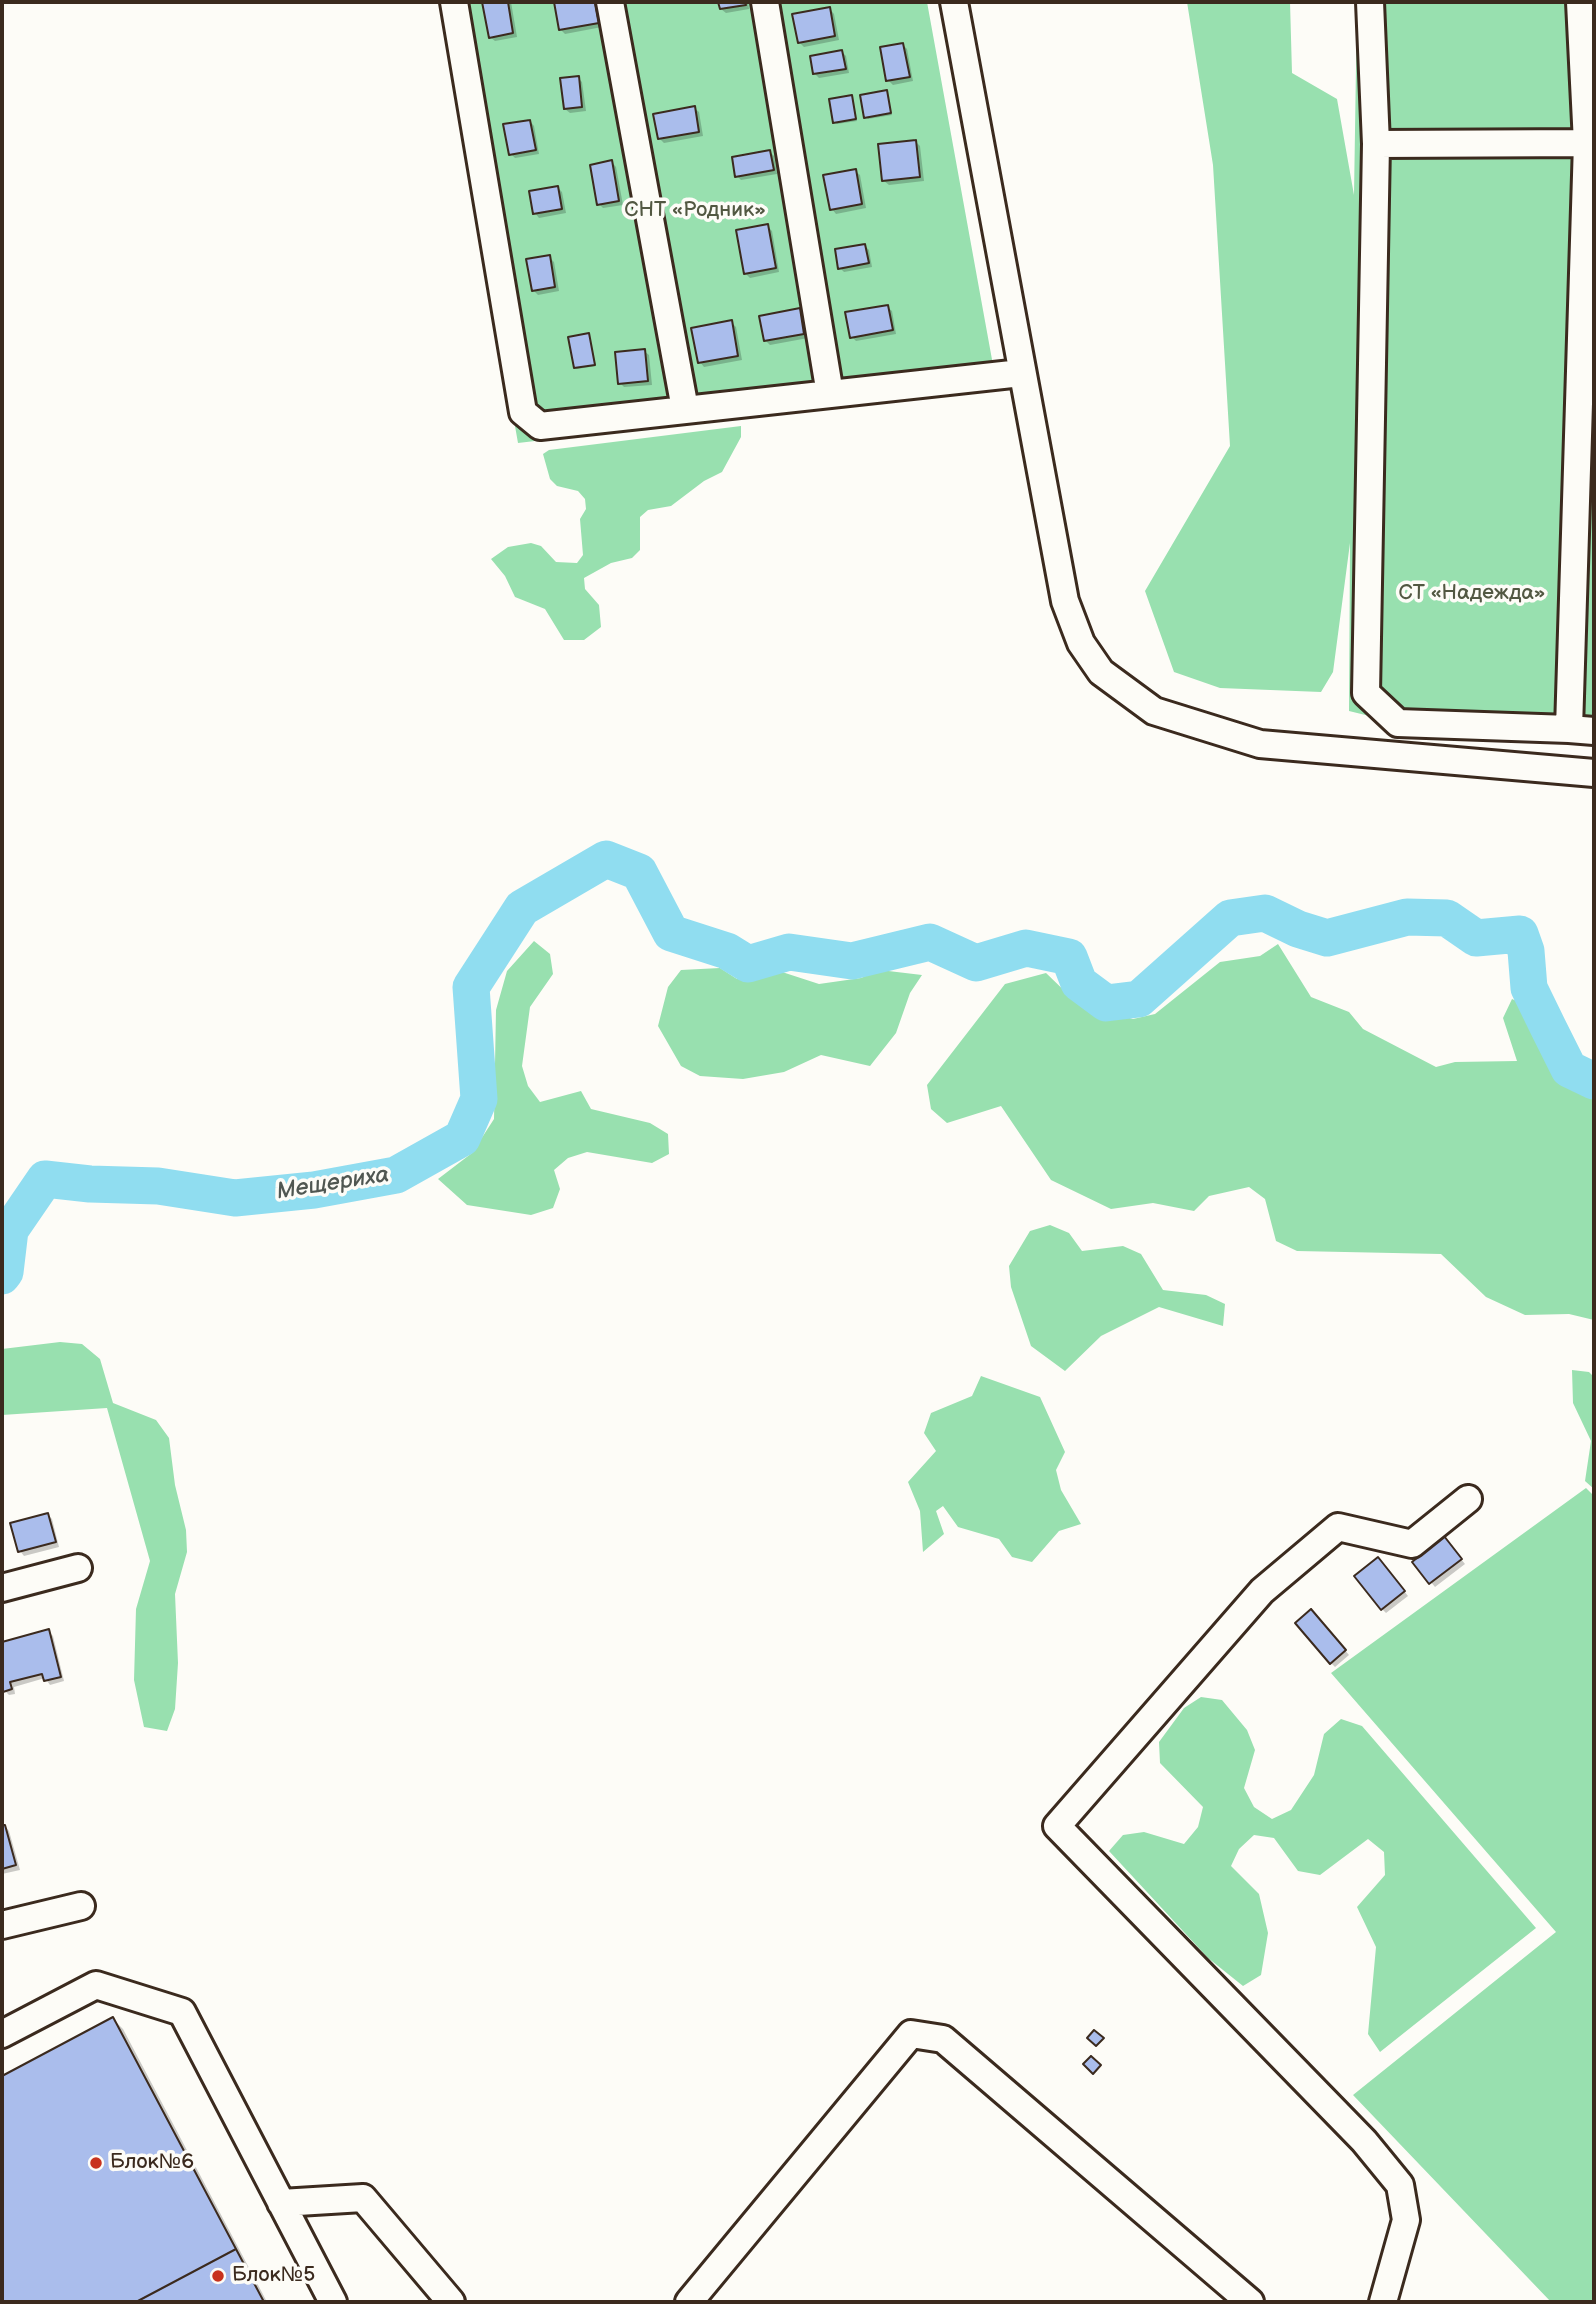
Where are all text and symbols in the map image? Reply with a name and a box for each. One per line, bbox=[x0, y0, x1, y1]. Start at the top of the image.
park label: СНТ «Родник» bbox=[624, 198, 766, 224]
park label: СТ «Надежда» bbox=[1398, 581, 1546, 607]
water label: Мещериха bbox=[275, 1161, 391, 1207]
place label: Блок№6 bbox=[110, 2150, 194, 2176]
marker: Блок№6 bbox=[88, 2155, 104, 2171]
place label: Блок№5 bbox=[232, 2263, 315, 2289]
marker: Блок№5 bbox=[210, 2268, 226, 2284]

